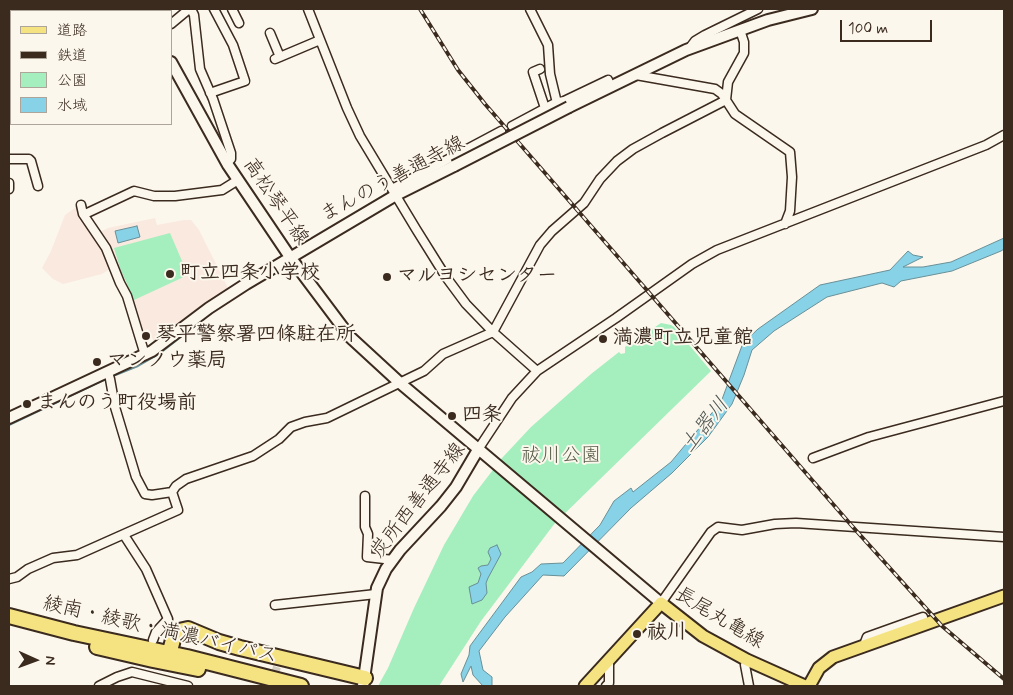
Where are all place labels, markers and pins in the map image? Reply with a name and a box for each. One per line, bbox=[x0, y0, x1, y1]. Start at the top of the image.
place label: 町立四条小学校 bbox=[180, 262, 320, 286]
place label: マルヨシセンター bbox=[397, 265, 557, 289]
marker: 町立四条小学校 bbox=[164, 268, 176, 280]
marker: マルヨシセンター bbox=[381, 271, 393, 283]
place label: 琴平警察署四條駐在所 bbox=[156, 324, 356, 348]
place label: 満濃町立児童館 bbox=[613, 327, 753, 351]
marker: 琴平警察署四條駐在所 bbox=[140, 330, 152, 342]
marker: 満濃町立児童館 bbox=[597, 333, 609, 345]
place label: マンノウ薬局 bbox=[107, 350, 227, 374]
marker: マンノウ薬局 bbox=[91, 356, 103, 368]
place label: まんのう町役場前 bbox=[37, 392, 197, 416]
marker: まんのう町役場前 bbox=[21, 398, 33, 410]
place label: 四条 bbox=[462, 404, 502, 428]
marker: 四条 bbox=[446, 410, 458, 422]
place label: 祓川 bbox=[647, 622, 687, 646]
marker: 祓川 bbox=[631, 628, 643, 640]

